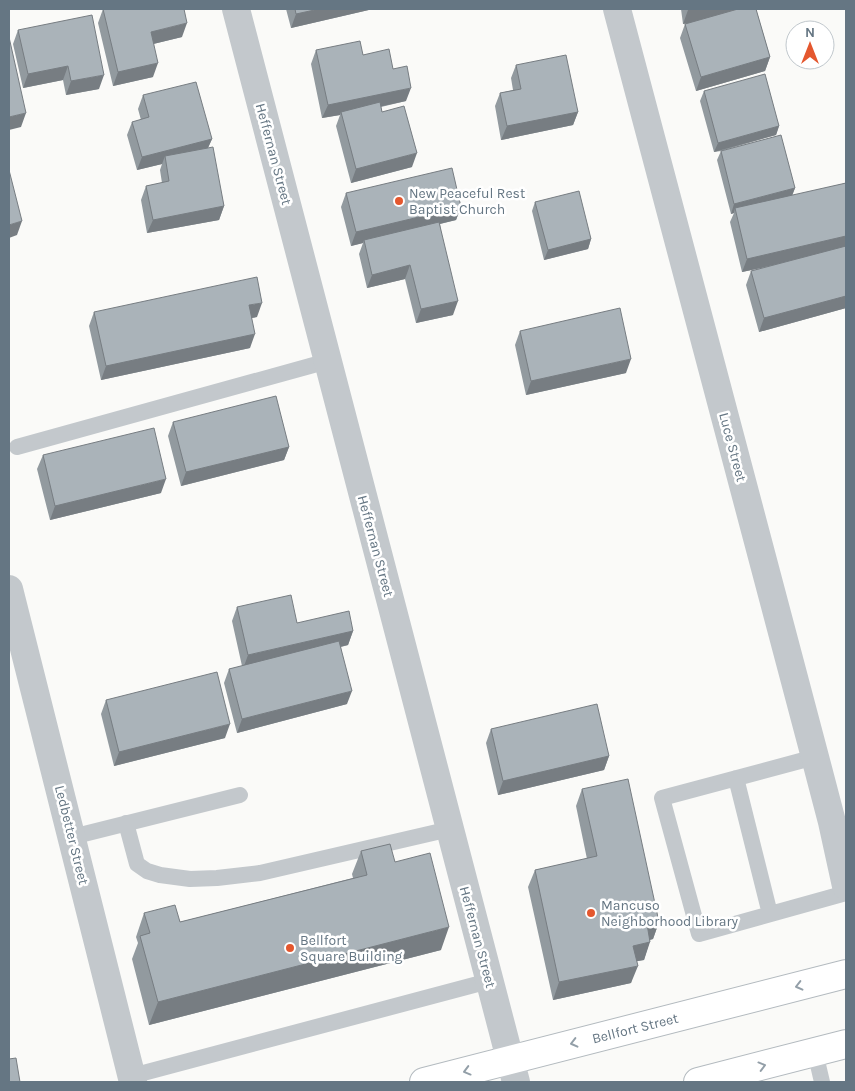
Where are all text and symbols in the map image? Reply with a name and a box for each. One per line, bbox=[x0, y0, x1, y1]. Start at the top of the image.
north arrow bbox=[785, 20, 835, 70]
text: N bbox=[805, 24, 815, 41]
street label: Heffernan Street bbox=[252, 101, 295, 207]
place label: New Peaceful Rest Baptist Church bbox=[409, 185, 525, 218]
marker: New Peaceful Rest Baptist Church bbox=[393, 195, 405, 207]
street label: Luce Street bbox=[715, 411, 750, 484]
street label: Heffernan Street bbox=[354, 493, 397, 599]
street label: Ledbetter Street bbox=[51, 784, 92, 887]
street label: Heffernan Street bbox=[456, 884, 499, 990]
place label: Mancuso Neighborhood Library bbox=[601, 897, 739, 930]
marker: Mancuso Neighborhood Library bbox=[585, 907, 597, 919]
place label: Bellfort Square Building bbox=[300, 932, 403, 965]
marker: Bellfort Square Building bbox=[284, 942, 296, 954]
one-way arrow bbox=[795, 980, 803, 991]
street label: Bellfort Street bbox=[590, 1010, 680, 1047]
one-way arrow bbox=[570, 1038, 578, 1048]
one-way arrow bbox=[758, 1061, 766, 1071]
one-way arrow bbox=[462, 1065, 471, 1076]

